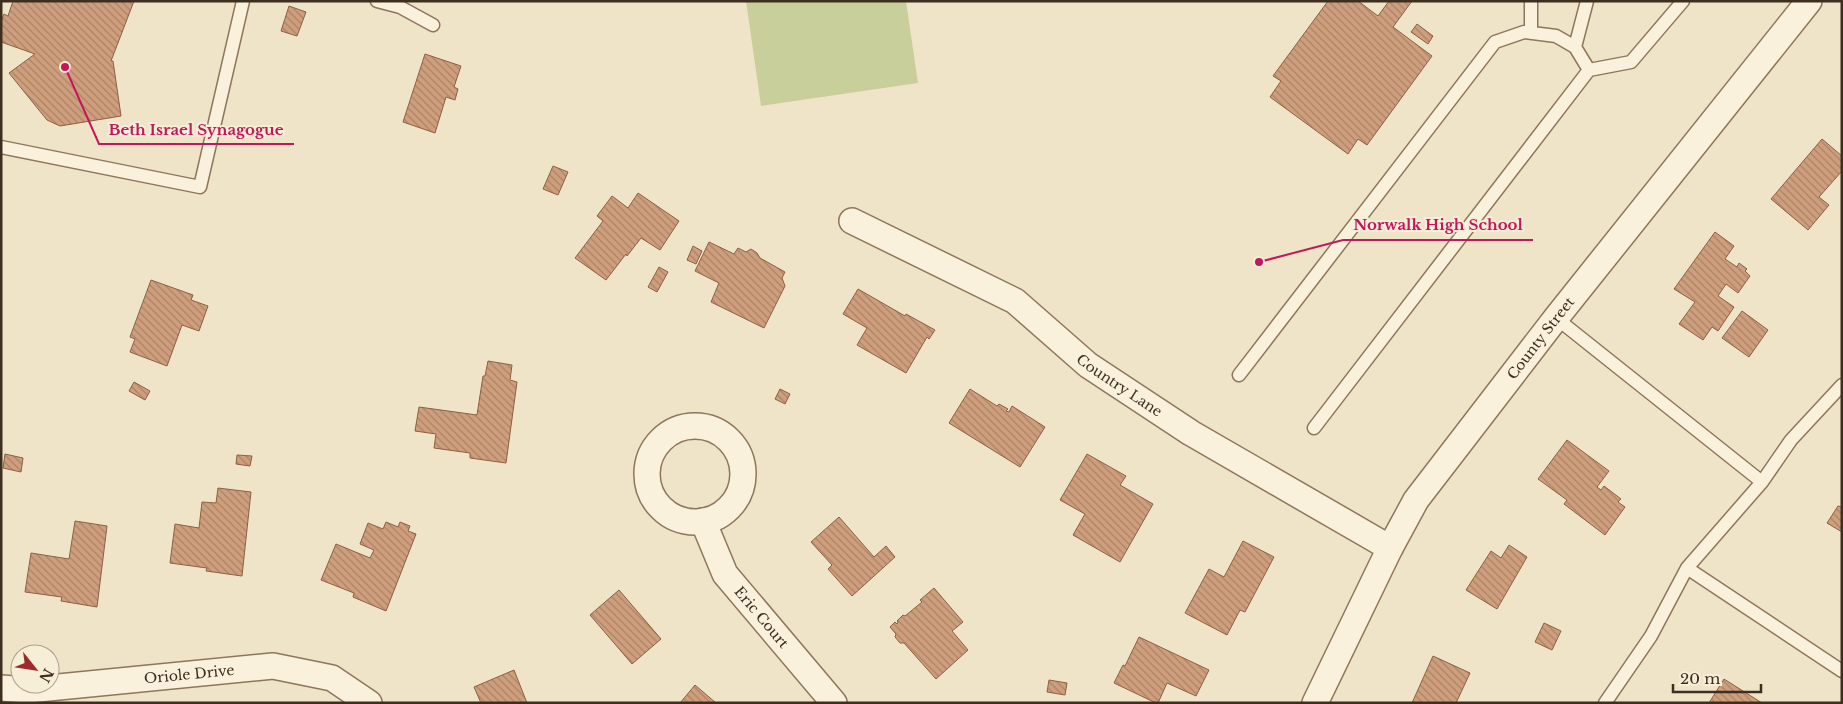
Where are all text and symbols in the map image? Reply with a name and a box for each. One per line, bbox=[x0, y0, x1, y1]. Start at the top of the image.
callout: Beth Israel Synagogue bbox=[99, 114, 294, 144]
text: Beth Israel Synagogue bbox=[108, 120, 284, 139]
callout: Norwalk High School bbox=[1343, 210, 1533, 240]
text: Norwalk High School bbox=[1353, 215, 1523, 234]
street label: County Street bbox=[1503, 293, 1579, 383]
street label: Country Lane bbox=[1073, 350, 1166, 421]
street label: Eric Court bbox=[730, 583, 793, 652]
north arrow bbox=[10, 644, 60, 694]
street label: Oriole Drive bbox=[143, 661, 235, 688]
scale bar bbox=[1673, 662, 1760, 694]
text: N bbox=[35, 665, 57, 686]
text: 20 m bbox=[1680, 669, 1720, 688]

